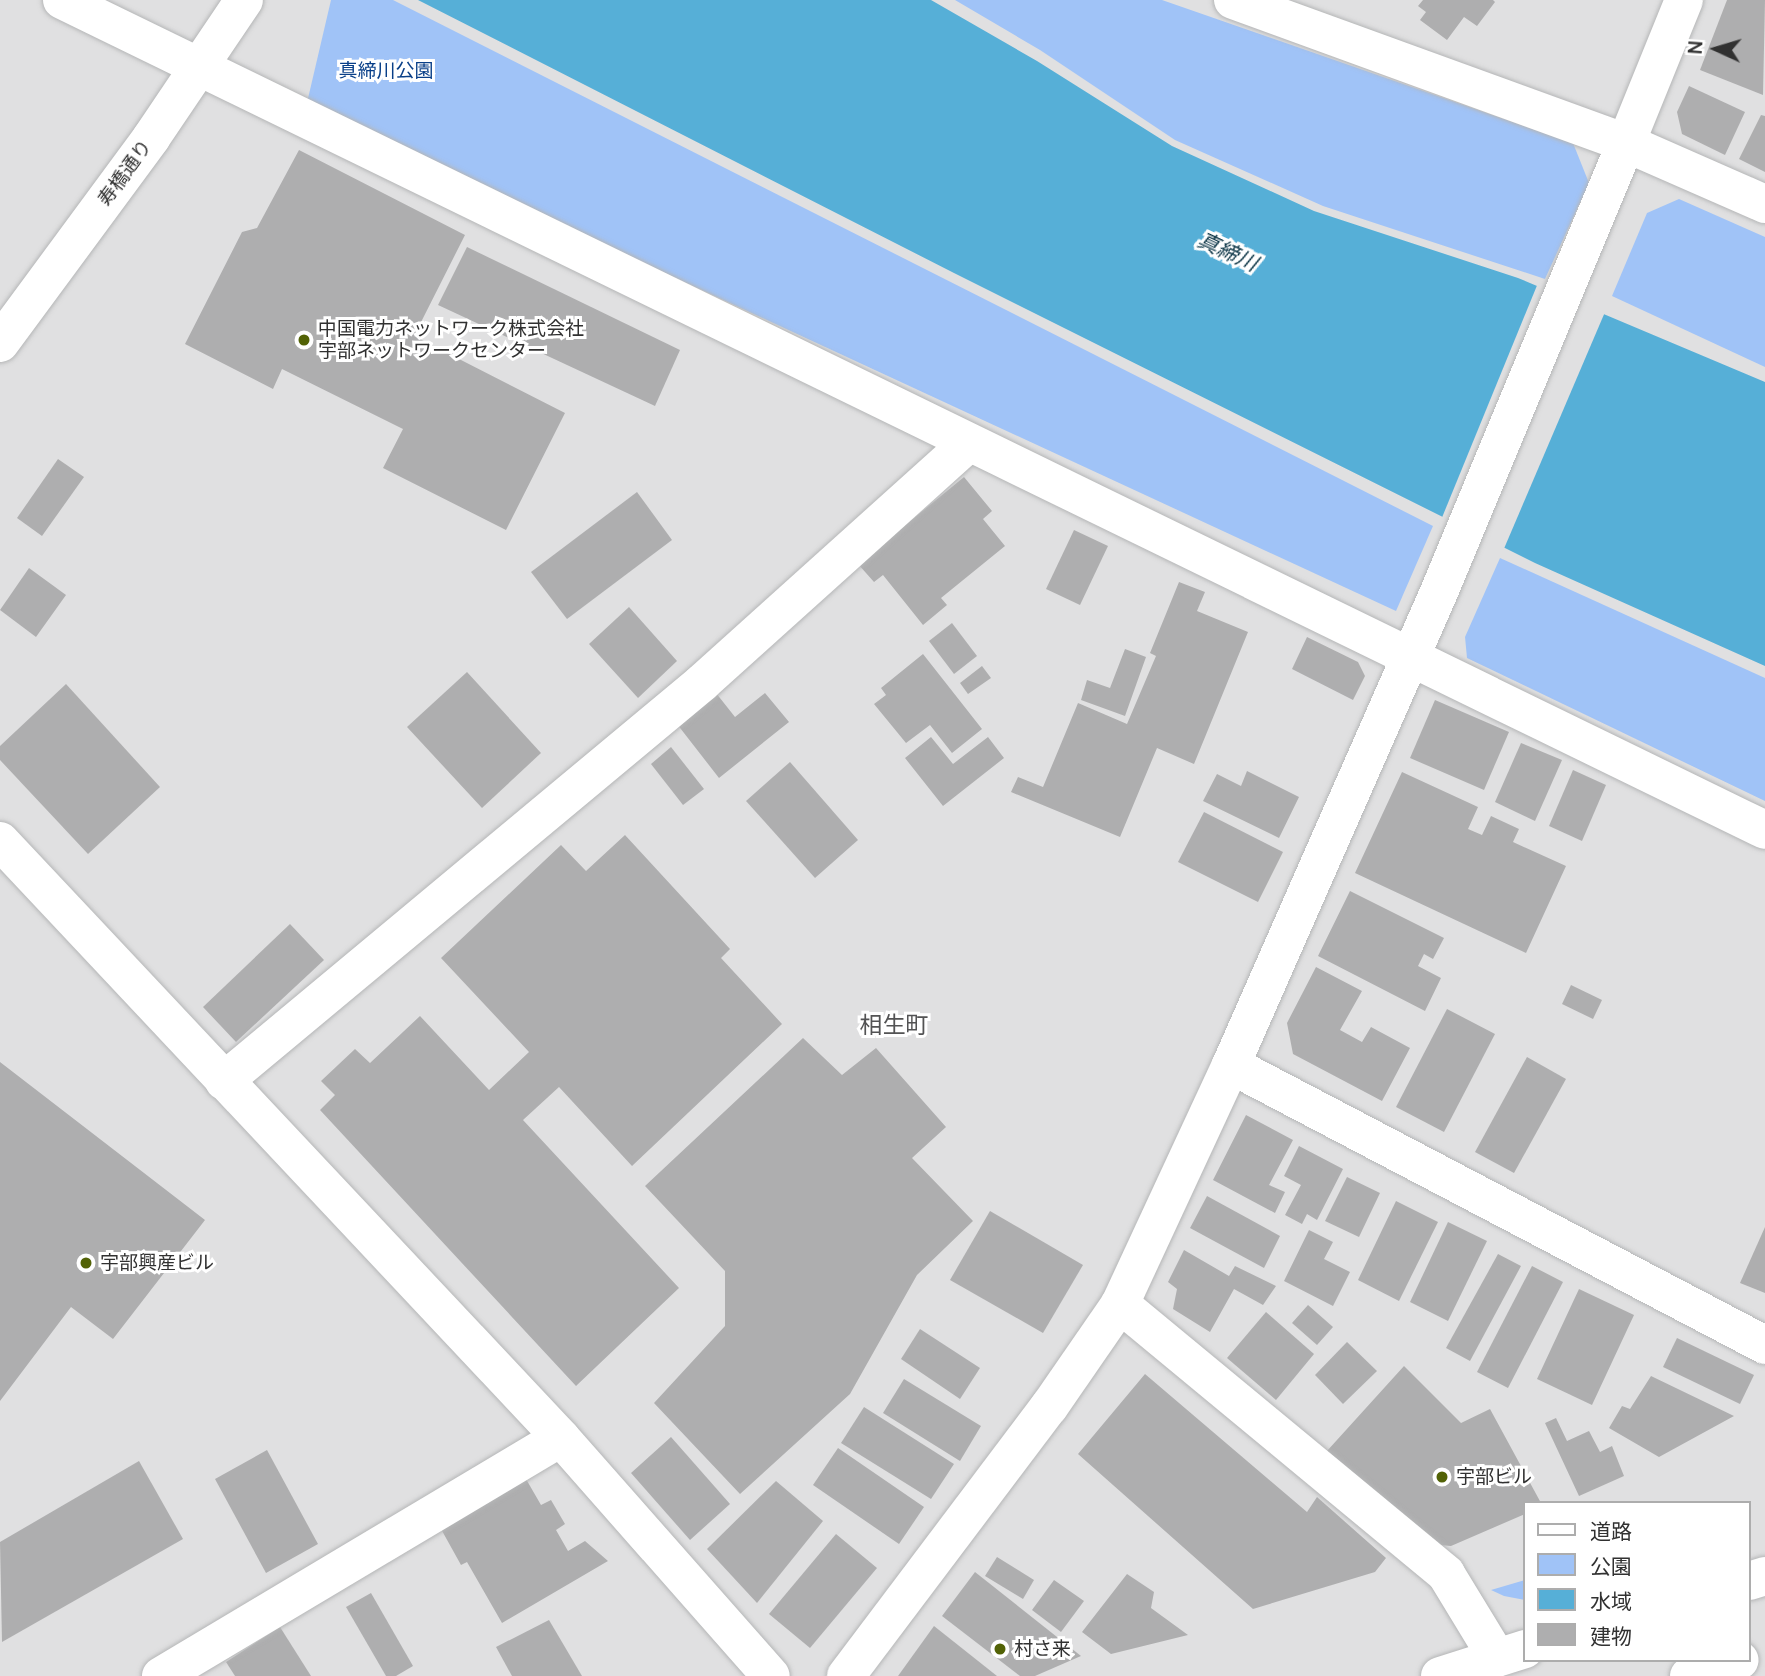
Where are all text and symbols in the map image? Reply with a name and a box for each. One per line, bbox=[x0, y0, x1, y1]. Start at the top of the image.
north arrow bbox=[1681, 14, 1751, 84]
text: N bbox=[1682, 40, 1708, 55]
park label: 真締川公園 bbox=[339, 60, 433, 82]
street label: 寿橋通り bbox=[93, 136, 157, 210]
water label: 真締川 bbox=[1194, 226, 1262, 276]
place label: 中国電力ネットワーク株式会社 宇部ネットワークセンター bbox=[318, 318, 584, 362]
marker: 中国電力ネットワーク株式会社 宇部ネットワークセンター bbox=[296, 332, 312, 348]
district label: 相生町 bbox=[860, 1010, 928, 1038]
place label: 宇部興産ビル bbox=[100, 1252, 214, 1274]
marker: 宇部興産ビル bbox=[78, 1255, 94, 1271]
place label: 宇部ビル bbox=[1456, 1466, 1532, 1488]
marker: 宇部ビル bbox=[1434, 1469, 1450, 1485]
legend bbox=[1524, 1501, 1751, 1662]
text: 道路 bbox=[1590, 1517, 1632, 1545]
text: 公園 bbox=[1590, 1552, 1632, 1580]
text: 水域 bbox=[1590, 1587, 1632, 1615]
text: 建物 bbox=[1590, 1622, 1632, 1650]
place label: 村さ来 bbox=[1014, 1638, 1071, 1660]
marker: 村さ来 bbox=[992, 1641, 1008, 1657]

